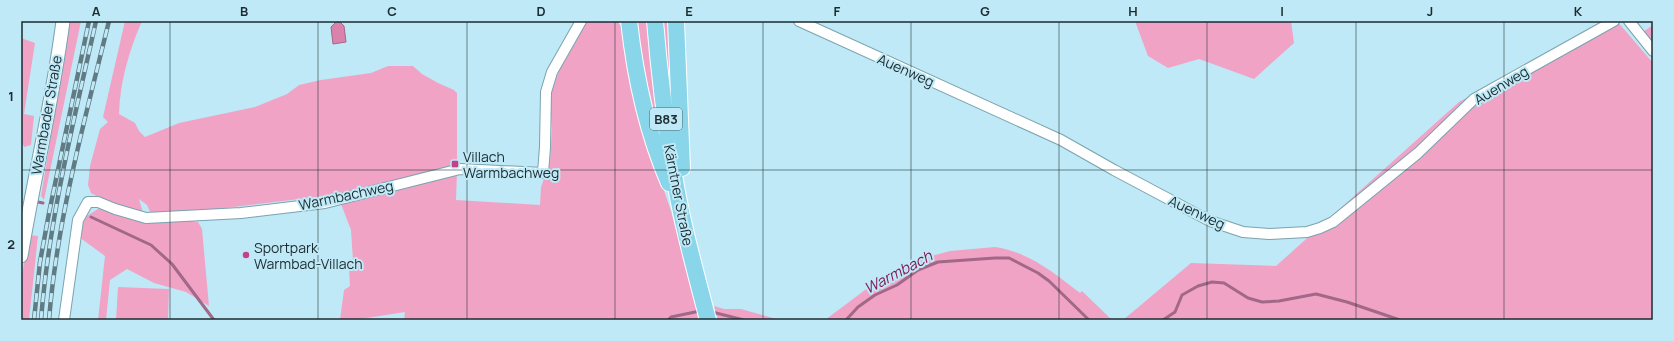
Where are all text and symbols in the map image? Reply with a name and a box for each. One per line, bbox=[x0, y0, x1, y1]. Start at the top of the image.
text: A bbox=[92, 2, 101, 20]
text: B bbox=[240, 2, 248, 20]
text: C bbox=[387, 2, 397, 20]
text: D bbox=[536, 2, 546, 20]
text: E bbox=[685, 2, 693, 20]
text: F bbox=[834, 2, 841, 20]
text: G bbox=[980, 2, 990, 20]
text: H bbox=[1128, 2, 1138, 20]
text: I bbox=[1280, 2, 1284, 20]
text: J bbox=[1427, 2, 1433, 20]
text: K bbox=[1574, 2, 1583, 20]
street label: Auenweg bbox=[875, 49, 937, 91]
street label: Warmbader Straße bbox=[26, 54, 66, 176]
street label: Auenweg bbox=[1470, 61, 1532, 109]
text: 1 bbox=[8, 87, 14, 105]
road number: B83 bbox=[650, 108, 682, 130]
street label: Kärntner Straße bbox=[660, 143, 698, 247]
place label: Villach Warmbachweg bbox=[463, 147, 559, 182]
marker: Villach Warmbachweg bbox=[450, 159, 460, 169]
street label: Warmbachweg bbox=[297, 176, 395, 214]
street label: Auenweg bbox=[1166, 191, 1228, 233]
text: 2 bbox=[7, 235, 15, 253]
place label: Sportpark Warmbad-Villach bbox=[254, 238, 363, 273]
water label: Warmbach bbox=[860, 245, 937, 299]
marker: Sportpark Warmbad-Villach bbox=[241, 250, 251, 260]

